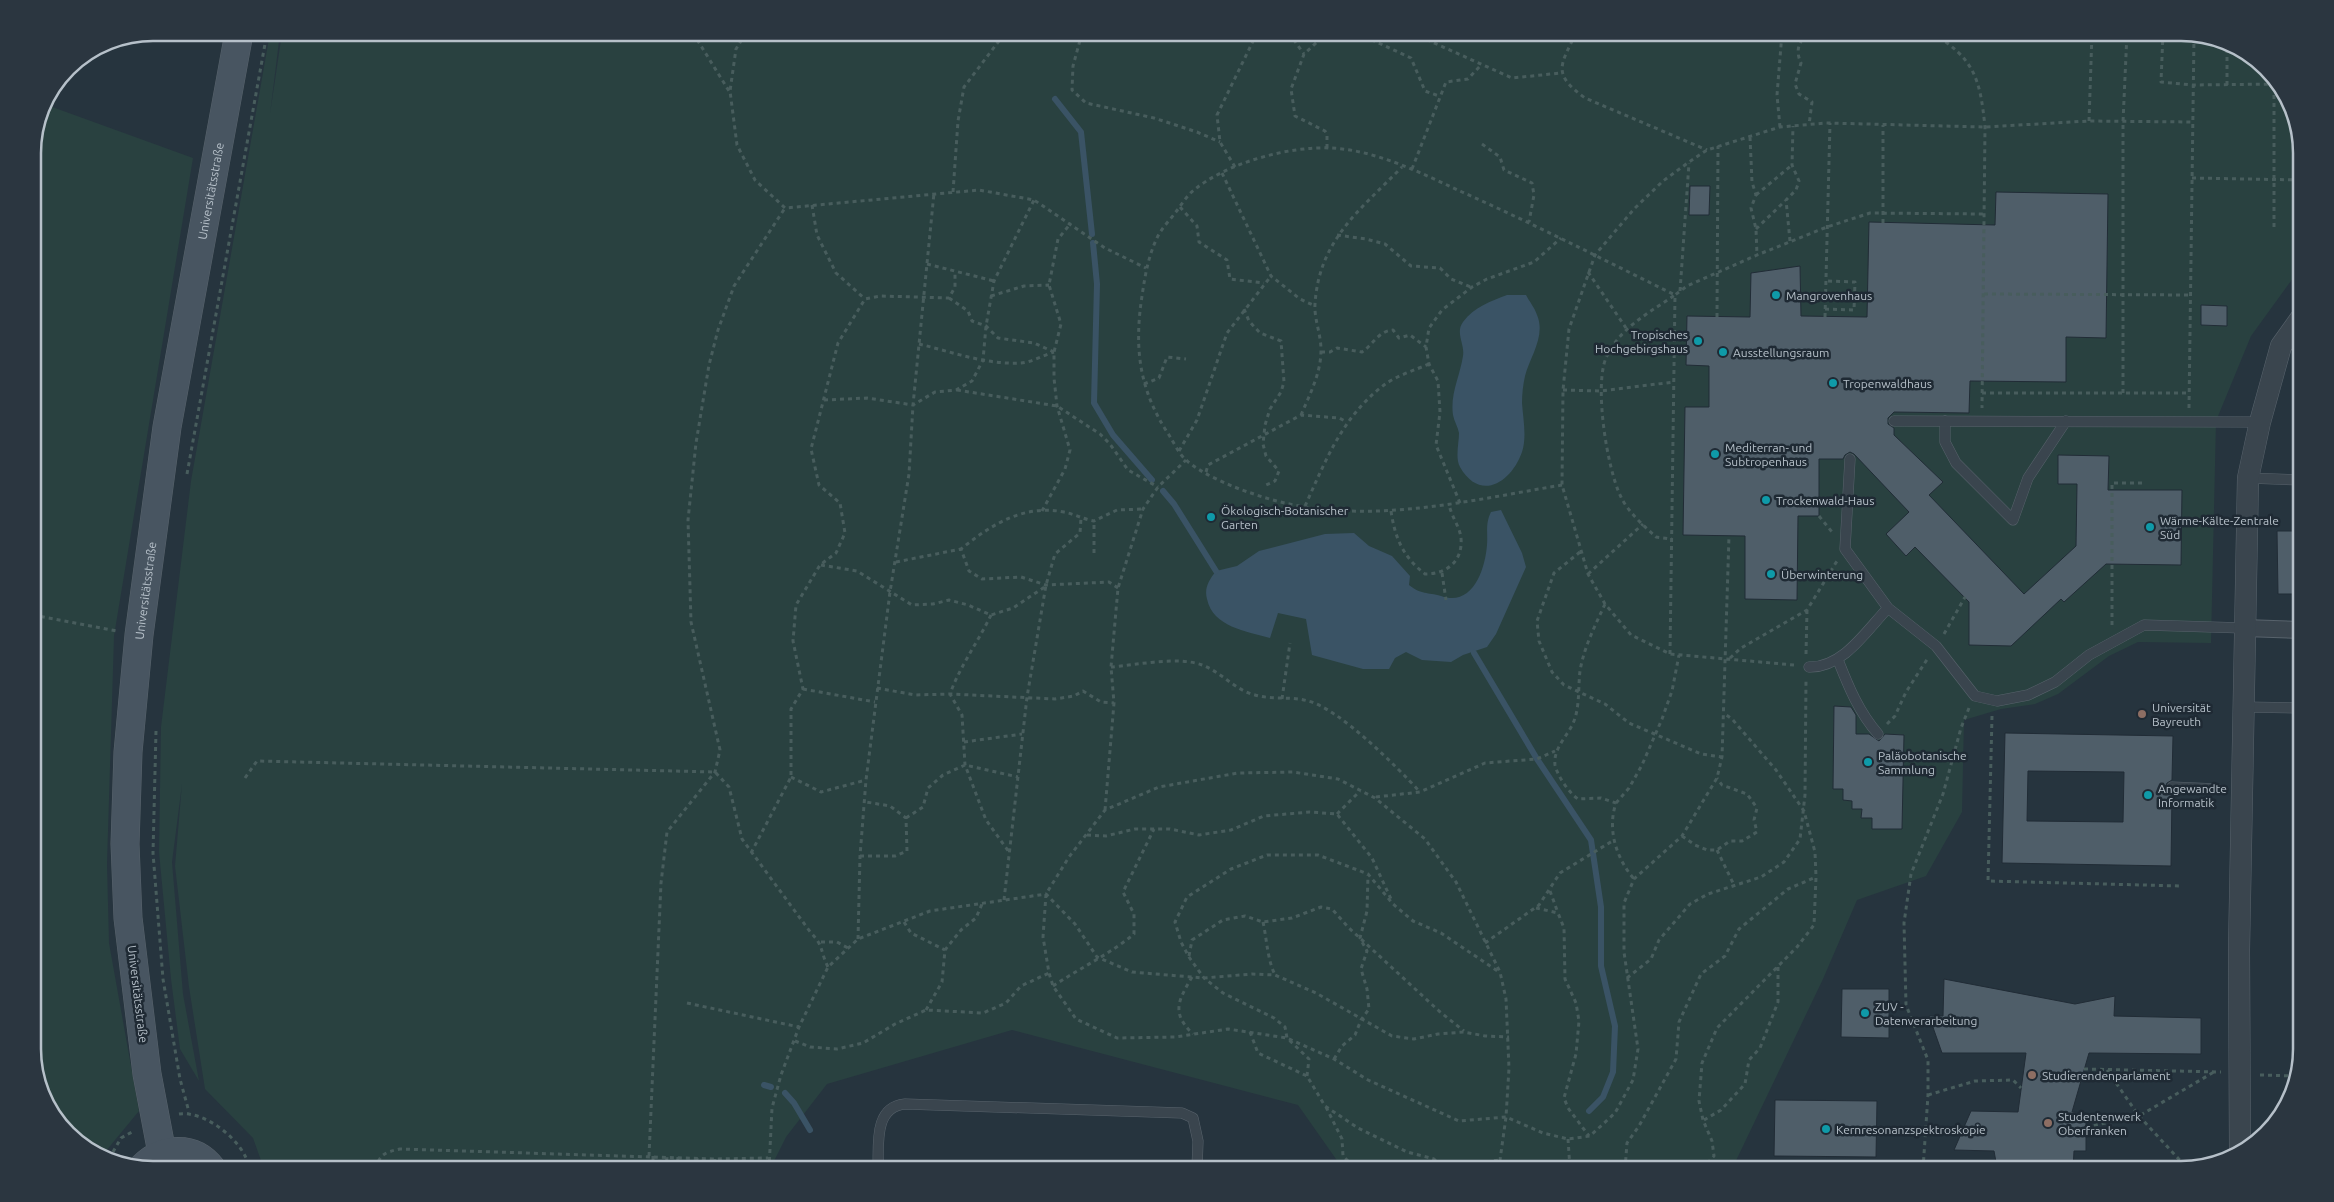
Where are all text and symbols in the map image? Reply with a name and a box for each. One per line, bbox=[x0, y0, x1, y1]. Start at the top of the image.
street label: Universitätsstraße bbox=[195, 141, 225, 241]
marker: Mangrovenhaus bbox=[1770, 289, 1782, 301]
place label: Mangrovenhaus bbox=[1786, 289, 1872, 302]
place label: Tropisches Hochgebirgshaus bbox=[1595, 328, 1688, 355]
marker: Tropisches Hochgebirgshaus bbox=[1692, 335, 1704, 347]
marker: Ausstellungsraum bbox=[1717, 346, 1729, 358]
place label: Ausstellungsraum bbox=[1733, 346, 1829, 359]
marker: Tropenwaldhaus bbox=[1827, 377, 1839, 389]
place label: Tropenwaldhaus bbox=[1843, 377, 1932, 390]
place label: Mediterran- und Subtropenhaus bbox=[1725, 441, 1812, 468]
marker: Mediterran- und Subtropenhaus bbox=[1709, 448, 1721, 460]
marker: Trockenwald-Haus bbox=[1760, 494, 1772, 506]
place label: Trockenwald-Haus bbox=[1776, 494, 1874, 507]
place label: Ökologisch-Botanischer Garten bbox=[1221, 504, 1349, 531]
marker: Ökologisch-Botanischer Garten bbox=[1205, 511, 1217, 523]
place label: Wärme-Kälte-Zentrale Süd bbox=[2160, 514, 2279, 541]
marker: Wärme-Kälte-Zentrale Süd bbox=[2144, 521, 2156, 533]
street label: Universitätsstraße bbox=[132, 541, 158, 640]
marker: Überwinterung bbox=[1765, 568, 1777, 580]
place label: Überwinterung bbox=[1781, 568, 1863, 581]
place label: Universität Bayreuth bbox=[2152, 701, 2211, 728]
marker: Universität Bayreuth bbox=[2136, 708, 2148, 720]
place label: Paläobotanische Sammlung bbox=[1878, 749, 1967, 776]
marker: Paläobotanische Sammlung bbox=[1862, 756, 1874, 768]
place label: Angewandte Informatik bbox=[2158, 782, 2227, 809]
marker: Angewandte Informatik bbox=[2142, 789, 2154, 801]
street label: Universitätsstraße bbox=[126, 944, 150, 1044]
place label: ZUV - Datenverarbeitung bbox=[1875, 1000, 1977, 1027]
marker: ZUV - Datenverarbeitung bbox=[1859, 1007, 1871, 1019]
marker: Studierendenparlament bbox=[2026, 1069, 2038, 1081]
place label: Studierendenparlament bbox=[2042, 1069, 2171, 1082]
place label: Studentenwerk Oberfranken bbox=[2058, 1110, 2141, 1137]
marker: Studentenwerk Oberfranken bbox=[2042, 1117, 2054, 1129]
marker: Kernresonanzspektroskopie bbox=[1820, 1123, 1832, 1135]
place label: Kernresonanzspektroskopie bbox=[1836, 1123, 1986, 1136]

